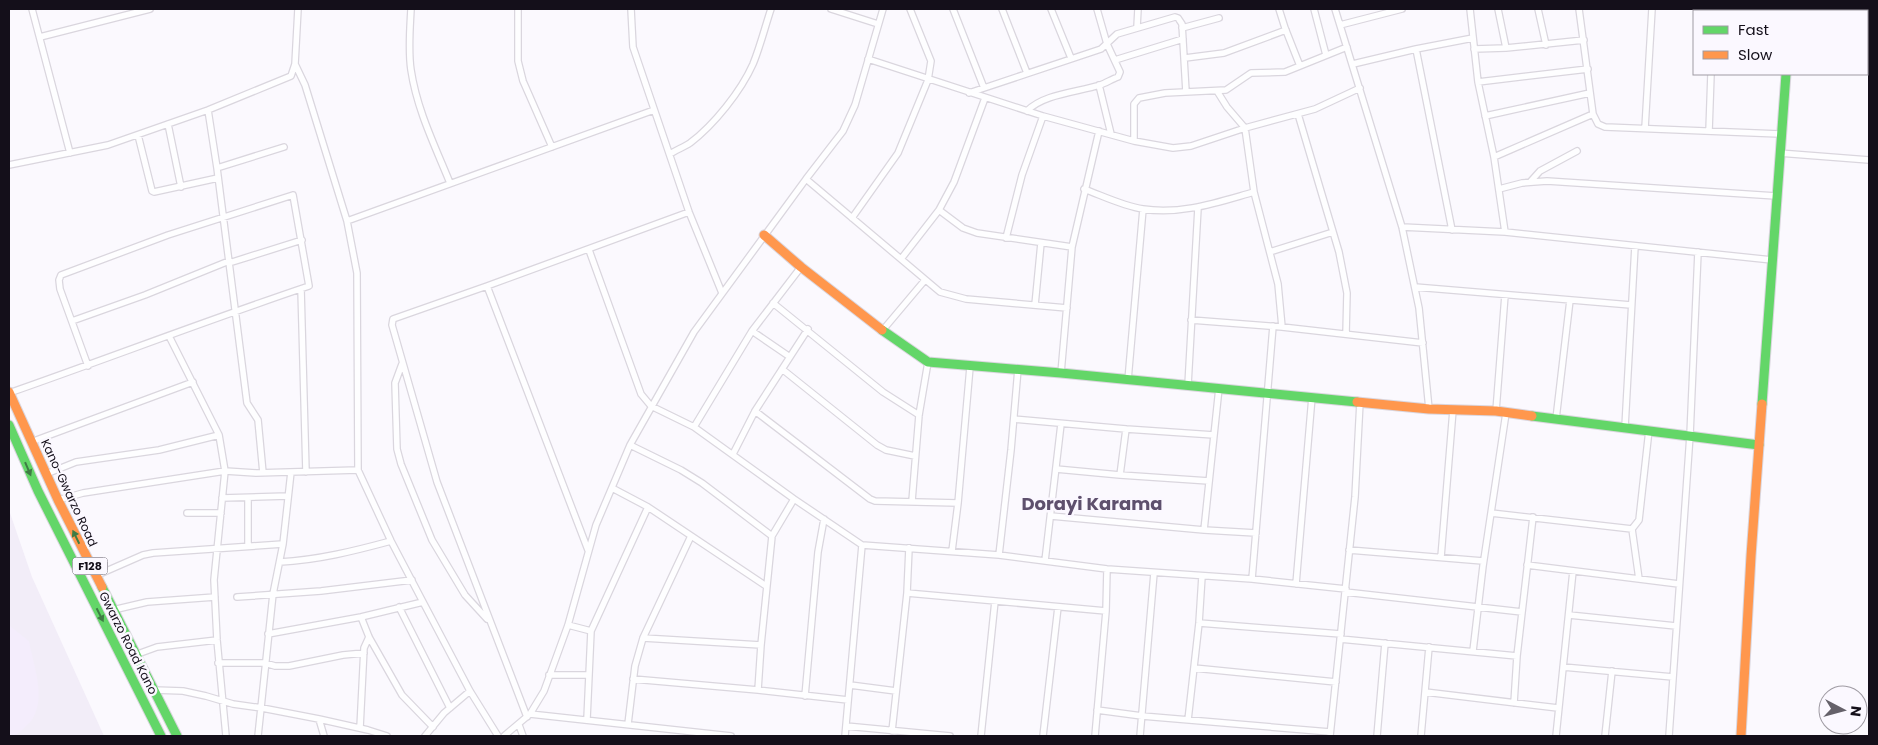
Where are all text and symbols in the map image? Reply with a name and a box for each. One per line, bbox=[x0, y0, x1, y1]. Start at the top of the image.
legend bbox=[1693, 10, 1868, 75]
text: Fast bbox=[1738, 19, 1769, 40]
text: Slow bbox=[1738, 44, 1773, 65]
street label: Kano-Gwarzo Road bbox=[37, 436, 102, 549]
one-way arrow bbox=[25, 462, 33, 476]
district label: Dorayi Karama bbox=[1022, 491, 1162, 516]
one-way arrow bbox=[71, 530, 79, 544]
road number: F128 bbox=[72, 558, 108, 574]
street label: Gwarzo Road Kano bbox=[95, 588, 162, 697]
one-way arrow bbox=[96, 608, 104, 622]
north arrow bbox=[1818, 685, 1868, 735]
text: N bbox=[1845, 705, 1866, 718]

